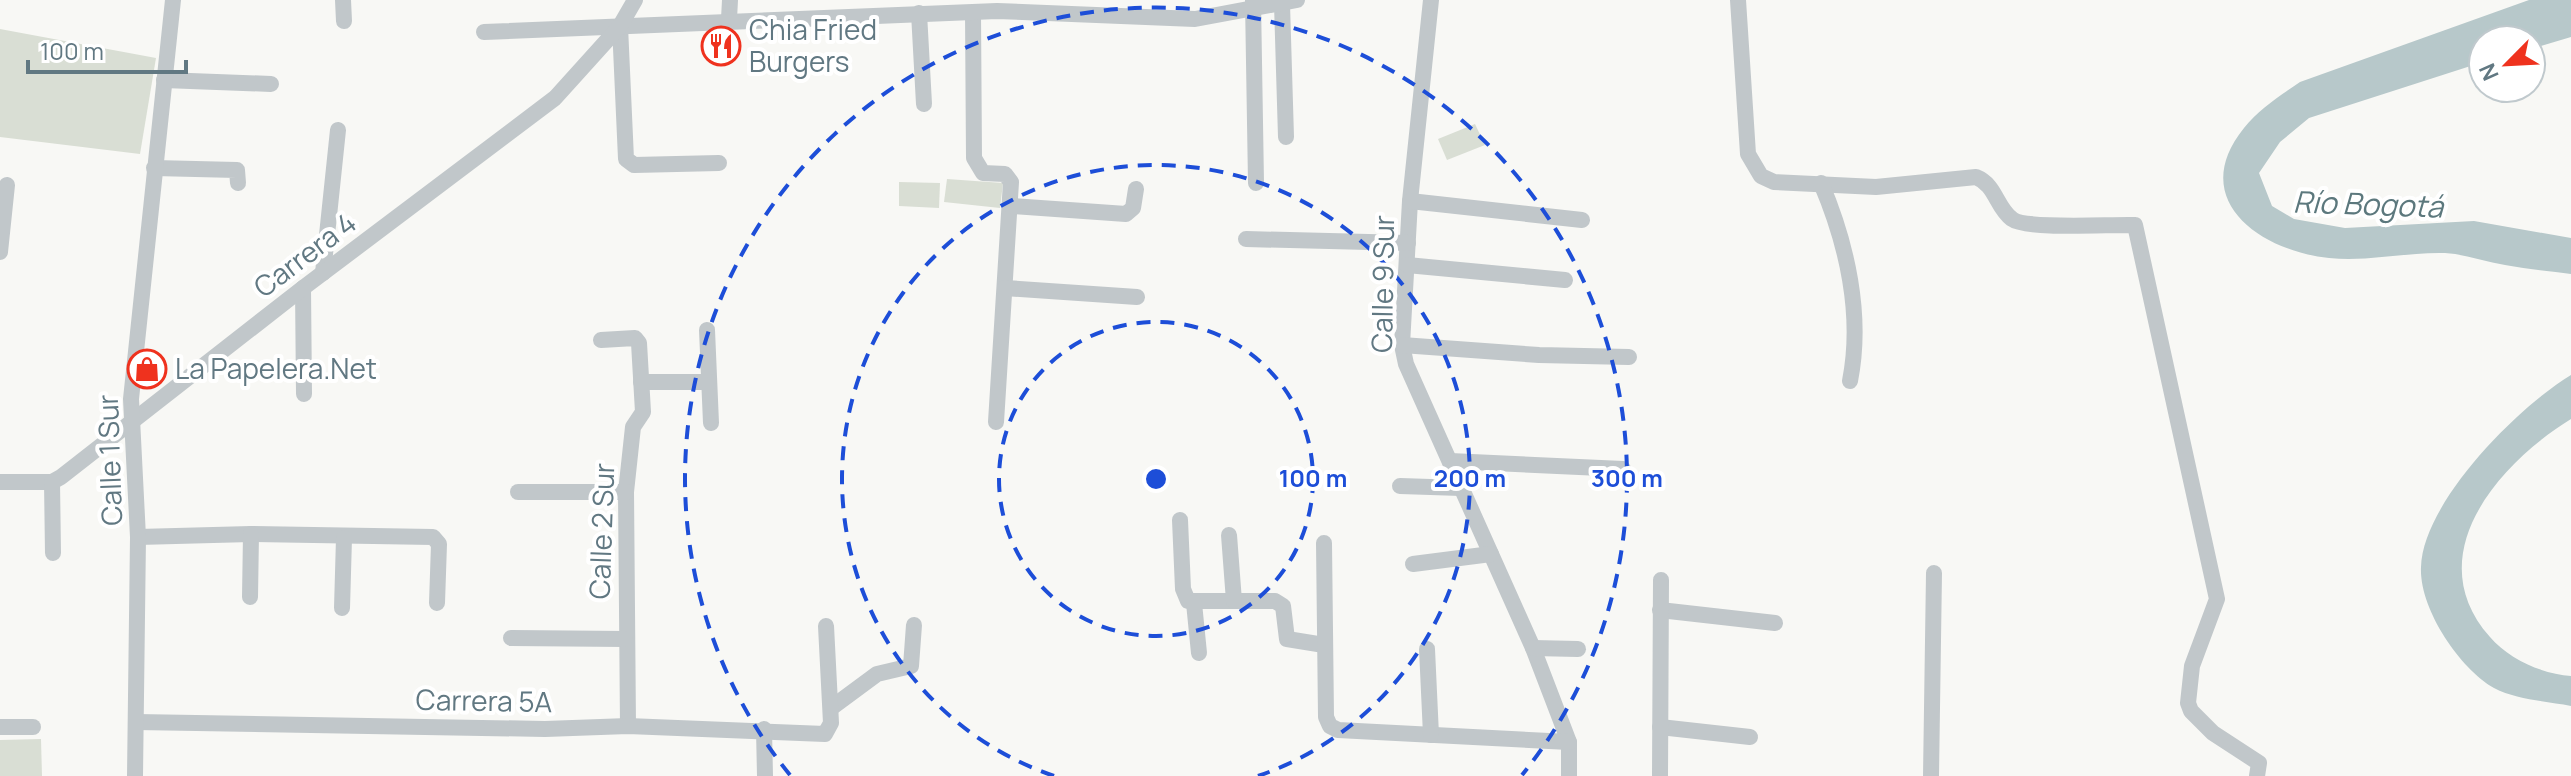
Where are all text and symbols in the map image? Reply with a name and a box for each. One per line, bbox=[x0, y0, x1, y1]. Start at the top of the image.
place label: Chia Fried Burgers bbox=[749, 10, 877, 80]
scale bar bbox=[28, 24, 186, 74]
north arrow bbox=[2467, 24, 2547, 104]
restaurant icon: Chia Fried Burgers bbox=[700, 25, 742, 67]
text: 100 m bbox=[40, 34, 104, 67]
text: N bbox=[2472, 59, 2506, 85]
water label: Río Bogotá bbox=[2292, 180, 2445, 227]
street label: Carrera 4 bbox=[245, 203, 363, 305]
street label: Calle 9 Sur bbox=[1362, 215, 1402, 353]
shop icon: La Papelera.Net bbox=[126, 348, 168, 390]
place label: La Papelera.Net bbox=[175, 349, 377, 387]
street label: Calle 1 Sur bbox=[88, 394, 130, 526]
text: 100 m bbox=[1279, 461, 1347, 494]
text: 200 m bbox=[1434, 461, 1506, 494]
text: 300 m bbox=[1591, 461, 1663, 494]
street label: Calle 2 Sur bbox=[580, 462, 622, 600]
centre of rings bbox=[1142, 465, 1170, 493]
street label: Carrera 5A bbox=[415, 680, 553, 720]

